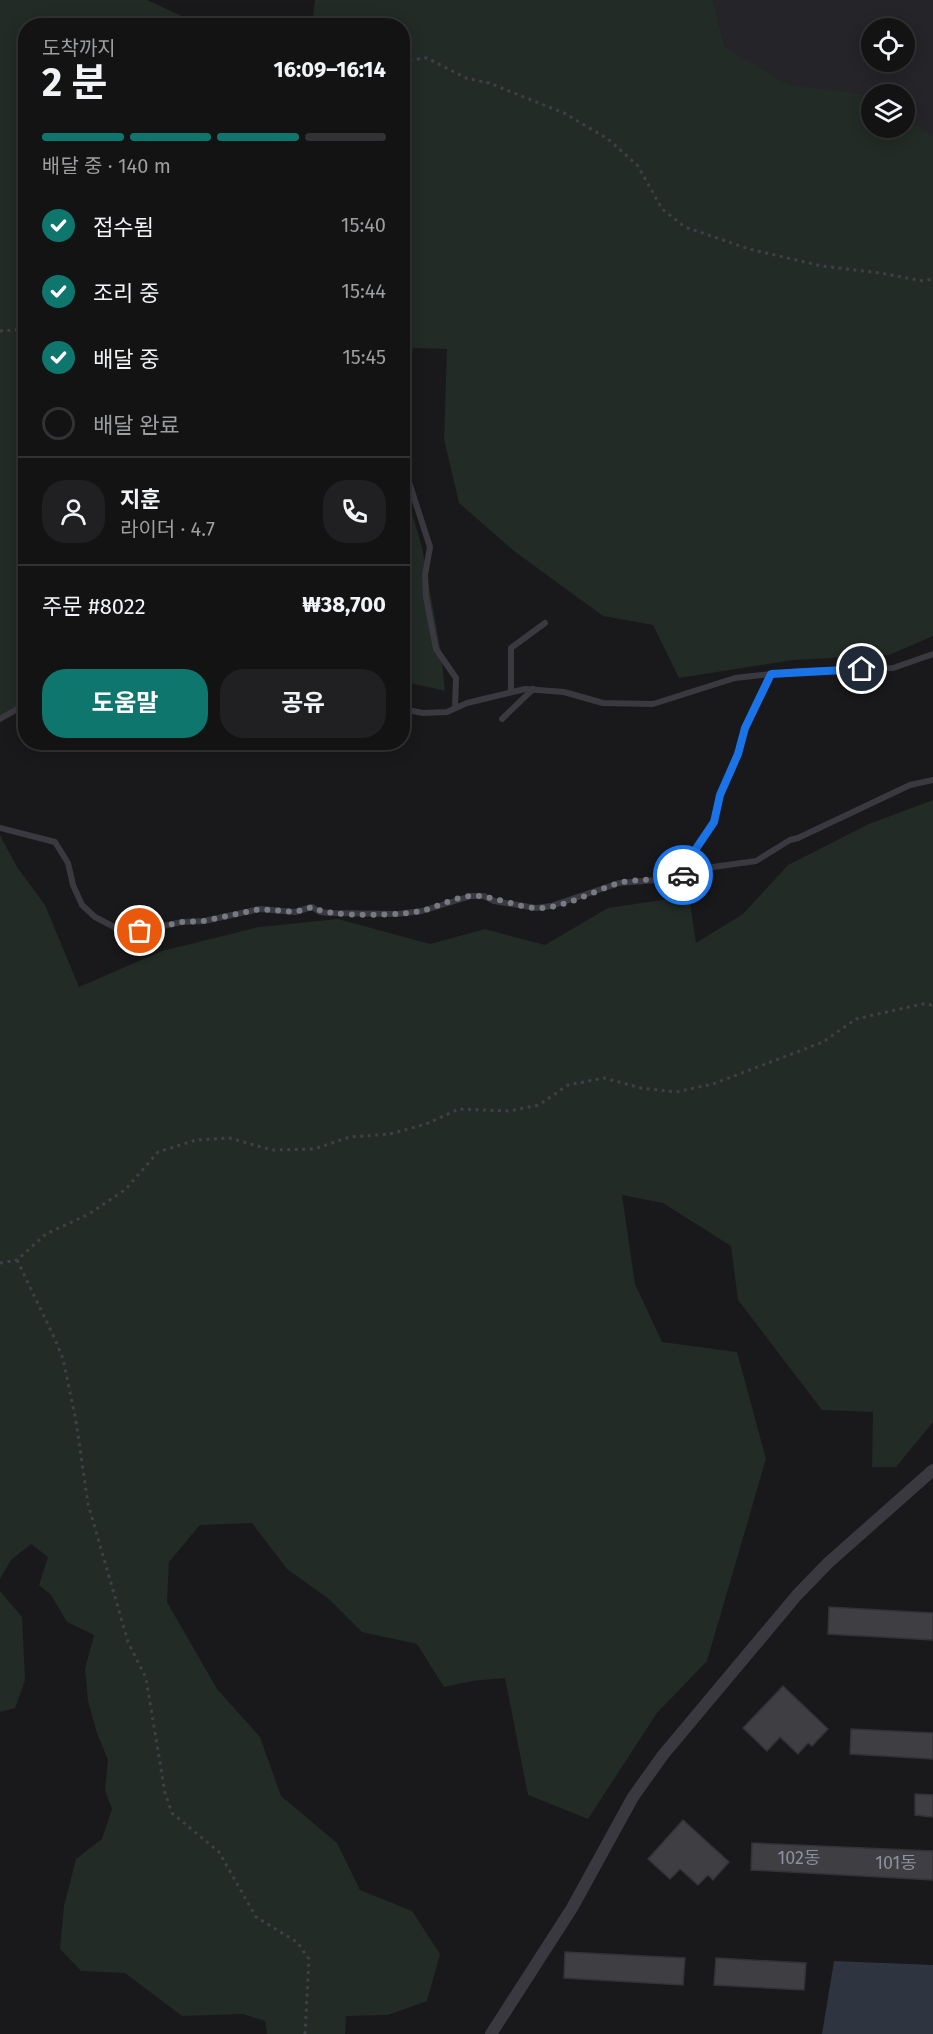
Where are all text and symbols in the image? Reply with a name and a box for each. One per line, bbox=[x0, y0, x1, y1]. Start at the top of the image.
map controls bbox=[861, 18, 915, 138]
button: locate bbox=[861, 18, 915, 72]
text: 도착까지 bbox=[42, 36, 116, 60]
text: 16:09–16:14 bbox=[273, 56, 386, 83]
text: 2 분 bbox=[42, 60, 107, 106]
button: layers bbox=[861, 84, 915, 138]
text: 배달 중 · 140 m bbox=[42, 154, 171, 178]
icon: check bbox=[42, 209, 75, 242]
text: 15:40 bbox=[341, 213, 386, 237]
text: 접수됨 bbox=[93, 214, 154, 241]
icon: check bbox=[42, 275, 75, 308]
text: 15:44 bbox=[341, 279, 386, 303]
text: 조리 중 bbox=[93, 280, 160, 307]
icon: check bbox=[42, 341, 75, 374]
text: 15:45 bbox=[342, 345, 386, 369]
text: 배달 중 bbox=[93, 346, 160, 373]
text: 배달 완료 bbox=[93, 412, 180, 439]
button: person bbox=[42, 480, 105, 543]
button: phone bbox=[323, 480, 386, 543]
text: 지훈 bbox=[120, 486, 160, 513]
text: 라이더 · 4.7 bbox=[120, 517, 215, 541]
text: ₩38,700 bbox=[302, 591, 386, 618]
text: 주문 #8022 bbox=[42, 593, 146, 620]
pin bbox=[836, 643, 887, 694]
icon: home bbox=[845, 652, 878, 685]
button: 도움말 bbox=[42, 669, 208, 738]
button: 공유 bbox=[220, 669, 386, 738]
courier bbox=[653, 845, 713, 905]
icon: car bbox=[667, 859, 700, 892]
pin bbox=[114, 905, 165, 956]
icon: bag bbox=[123, 914, 156, 947]
house number: 102동 bbox=[777, 1847, 821, 1869]
house number: 101동 bbox=[875, 1852, 917, 1874]

